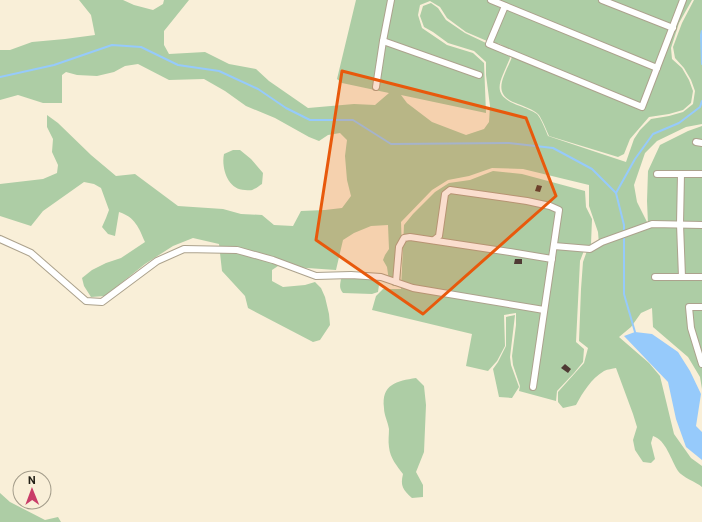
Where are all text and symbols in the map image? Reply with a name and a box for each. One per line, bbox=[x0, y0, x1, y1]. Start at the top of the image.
north arrow bbox=[12, 470, 52, 510]
text: N bbox=[28, 474, 36, 487]

